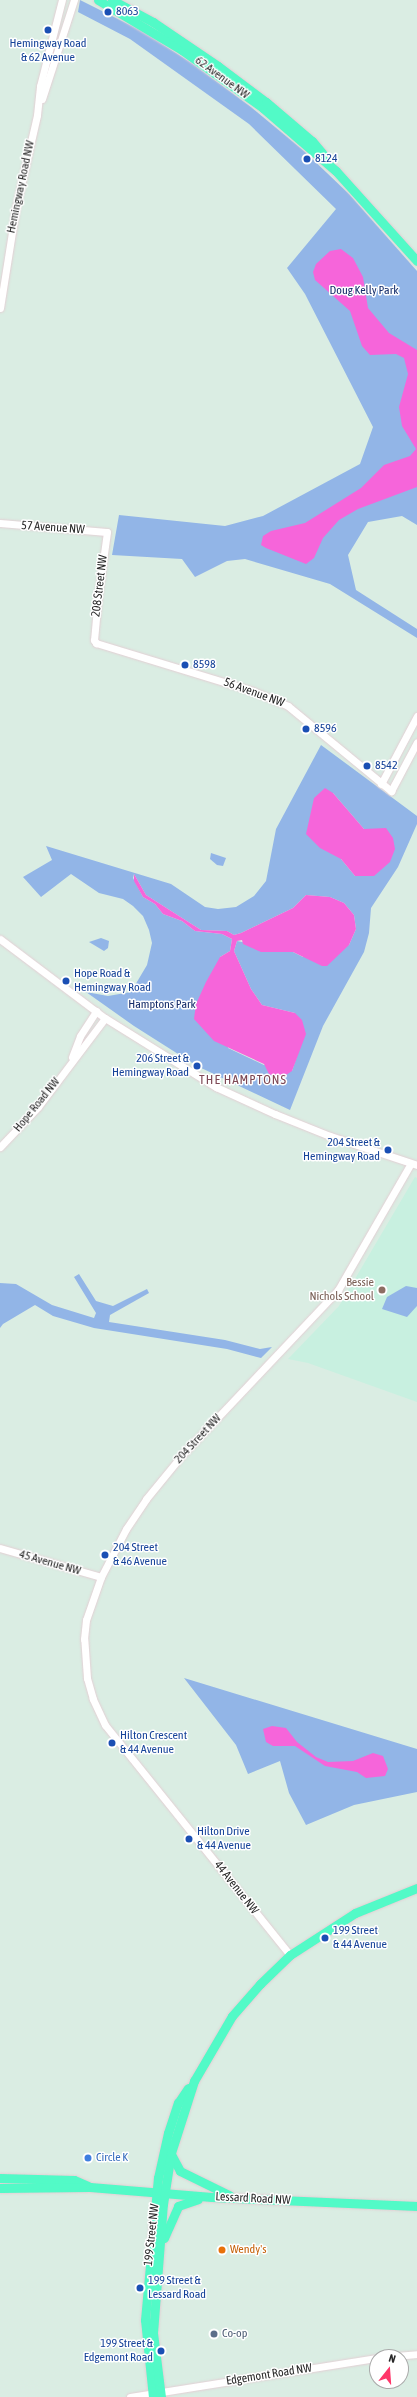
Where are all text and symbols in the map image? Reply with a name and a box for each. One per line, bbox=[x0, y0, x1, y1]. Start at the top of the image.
place label: 8063 bbox=[116, 5, 139, 19]
marker: 8063 bbox=[103, 7, 113, 17]
marker: Hemingway Road & 62 Avenue bbox=[43, 25, 53, 35]
place label: Hemingway Road & 62 Avenue bbox=[10, 37, 86, 65]
street label: 62 Avenue NW bbox=[192, 53, 252, 103]
street label: Hemingway Road NW bbox=[4, 139, 38, 235]
place label: 8124 bbox=[315, 152, 338, 166]
marker: 8124 bbox=[302, 154, 312, 164]
park label: Doug Kelly Park bbox=[330, 284, 398, 298]
street label: 57 Avenue NW bbox=[21, 519, 85, 537]
street label: 208 Street NW bbox=[89, 554, 111, 618]
place label: 8598 bbox=[193, 658, 216, 672]
marker: 8598 bbox=[180, 660, 190, 670]
street label: 56 Avenue NW bbox=[222, 675, 286, 711]
place label: 8596 bbox=[314, 722, 337, 736]
marker: 8596 bbox=[301, 724, 311, 734]
place label: 8542 bbox=[375, 759, 398, 773]
marker: 8542 bbox=[362, 761, 372, 771]
place label: Hope Road & Hemingway Road bbox=[74, 967, 151, 995]
marker: Hope Road & Hemingway Road bbox=[61, 976, 71, 986]
park label: Hamptons Park bbox=[128, 998, 196, 1012]
place label: 206 Street & Hemingway Road bbox=[112, 1052, 189, 1080]
marker: 206 Street & Hemingway Road bbox=[192, 1061, 202, 1071]
district label: THE HAMPTONS bbox=[199, 1072, 287, 1088]
street label: Hope Road NW bbox=[11, 1075, 63, 1135]
place label: 204 Street & Hemingway Road bbox=[303, 1136, 380, 1164]
marker: 204 Street & Hemingway Road bbox=[383, 1145, 393, 1155]
place label: Bessie Nichols School bbox=[309, 1276, 374, 1304]
marker: Bessie Nichols School bbox=[377, 1285, 387, 1295]
street label: 204 Street NW bbox=[171, 1411, 225, 1467]
place label: 204 Street & 46 Avenue bbox=[113, 1541, 167, 1569]
street label: 45 Avenue NW bbox=[17, 1547, 83, 1579]
marker: 204 Street & 46 Avenue bbox=[100, 1550, 110, 1560]
place label: Hilton Crescent & 44 Avenue bbox=[120, 1729, 187, 1757]
marker: Hilton Crescent & 44 Avenue bbox=[107, 1738, 117, 1748]
place label: Hilton Drive & 44 Avenue bbox=[197, 1825, 251, 1853]
marker: Hilton Drive & 44 Avenue bbox=[184, 1834, 194, 1844]
street label: 44 Avenue NW bbox=[211, 1859, 261, 1917]
place label: 199 Street & 44 Avenue bbox=[333, 1924, 387, 1952]
marker: 199 Street & 44 Avenue bbox=[320, 1933, 330, 1943]
place label: Circle K bbox=[96, 2151, 128, 2165]
marker: Circle K bbox=[83, 2153, 93, 2163]
street label: Lessard Road NW bbox=[215, 2190, 291, 2208]
street label: 199 Street NW bbox=[142, 2203, 162, 2267]
place label: Wendy's bbox=[230, 2243, 266, 2257]
marker: Wendy's bbox=[217, 2245, 227, 2255]
place label: 199 Street & Lessard Road bbox=[148, 2274, 206, 2302]
marker: 199 Street & Lessard Road bbox=[135, 2283, 145, 2293]
place label: Co-op bbox=[222, 2327, 247, 2341]
marker: Co-op bbox=[209, 2329, 219, 2339]
place label: 199 Street & Edgemont Road bbox=[84, 2337, 153, 2365]
marker: 199 Street & Edgemont Road bbox=[156, 2346, 166, 2356]
north arrow bbox=[369, 2349, 409, 2389]
text: N bbox=[387, 2352, 397, 2365]
street label: Edgemont Road NW bbox=[225, 2361, 313, 2389]

